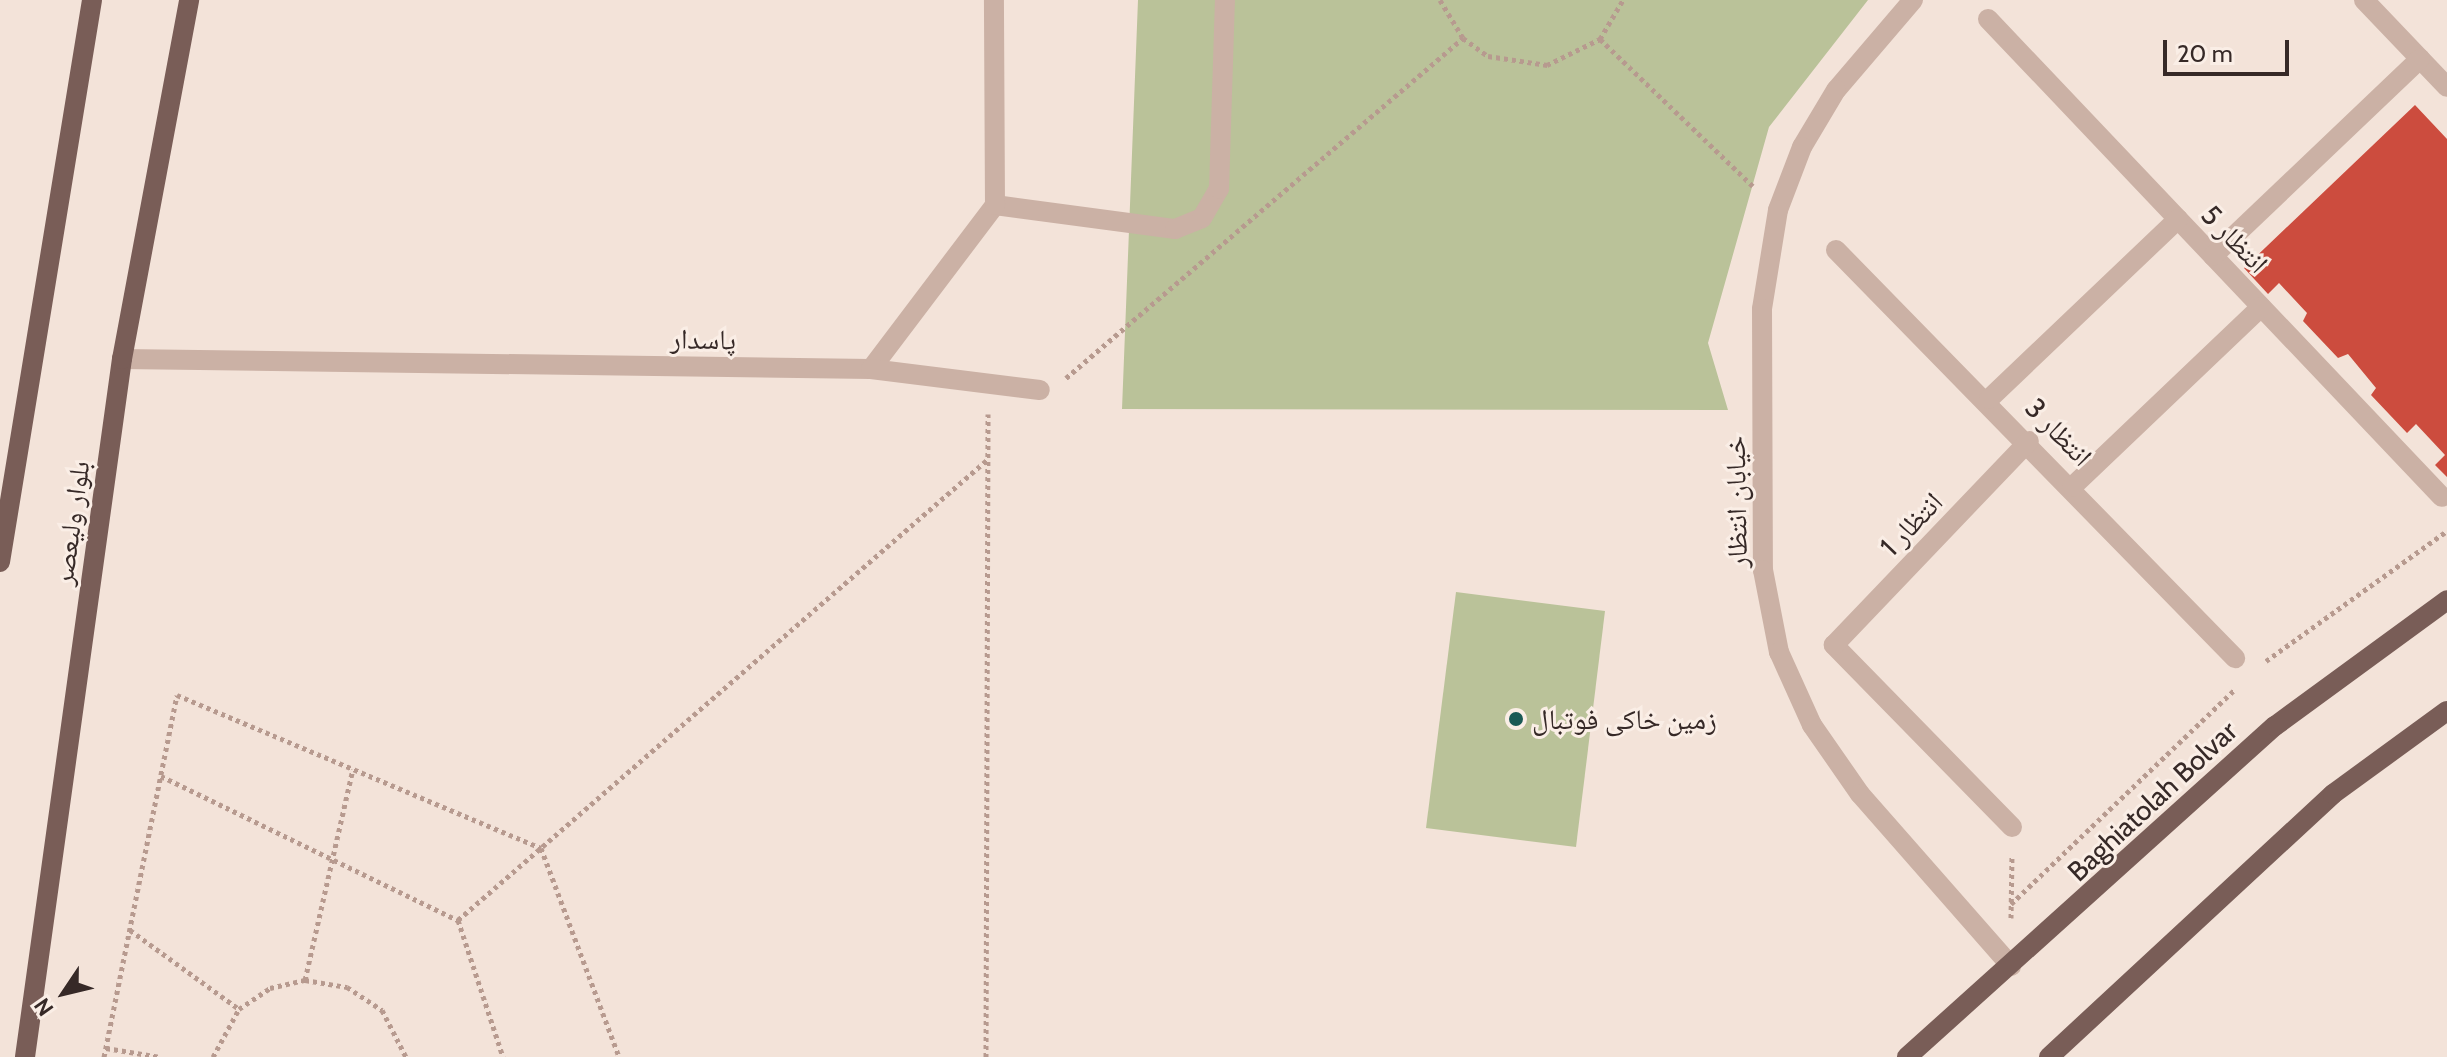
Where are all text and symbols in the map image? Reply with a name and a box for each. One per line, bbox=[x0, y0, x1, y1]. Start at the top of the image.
scale bar bbox=[2167, 24, 2293, 74]
text: 20 m bbox=[2177, 39, 2233, 68]
street label: انتظار 5 bbox=[2195, 198, 2275, 280]
street label: پاسدار bbox=[670, 322, 736, 356]
street label: انتظار 3 bbox=[2019, 391, 2099, 473]
street label: خیابان انتظار bbox=[1718, 436, 1754, 568]
street label: بلوار ولیعصر bbox=[46, 459, 96, 587]
street label: انتظار 1 bbox=[1873, 485, 1949, 563]
place label: زمین خاکی فوتبال bbox=[1532, 702, 1717, 736]
marker: زمین خاکی فوتبال bbox=[1507, 710, 1525, 728]
street label: Baghiatolah Bolvar bbox=[2060, 714, 2244, 888]
north arrow bbox=[24, 953, 104, 1033]
text: N bbox=[28, 993, 59, 1021]

